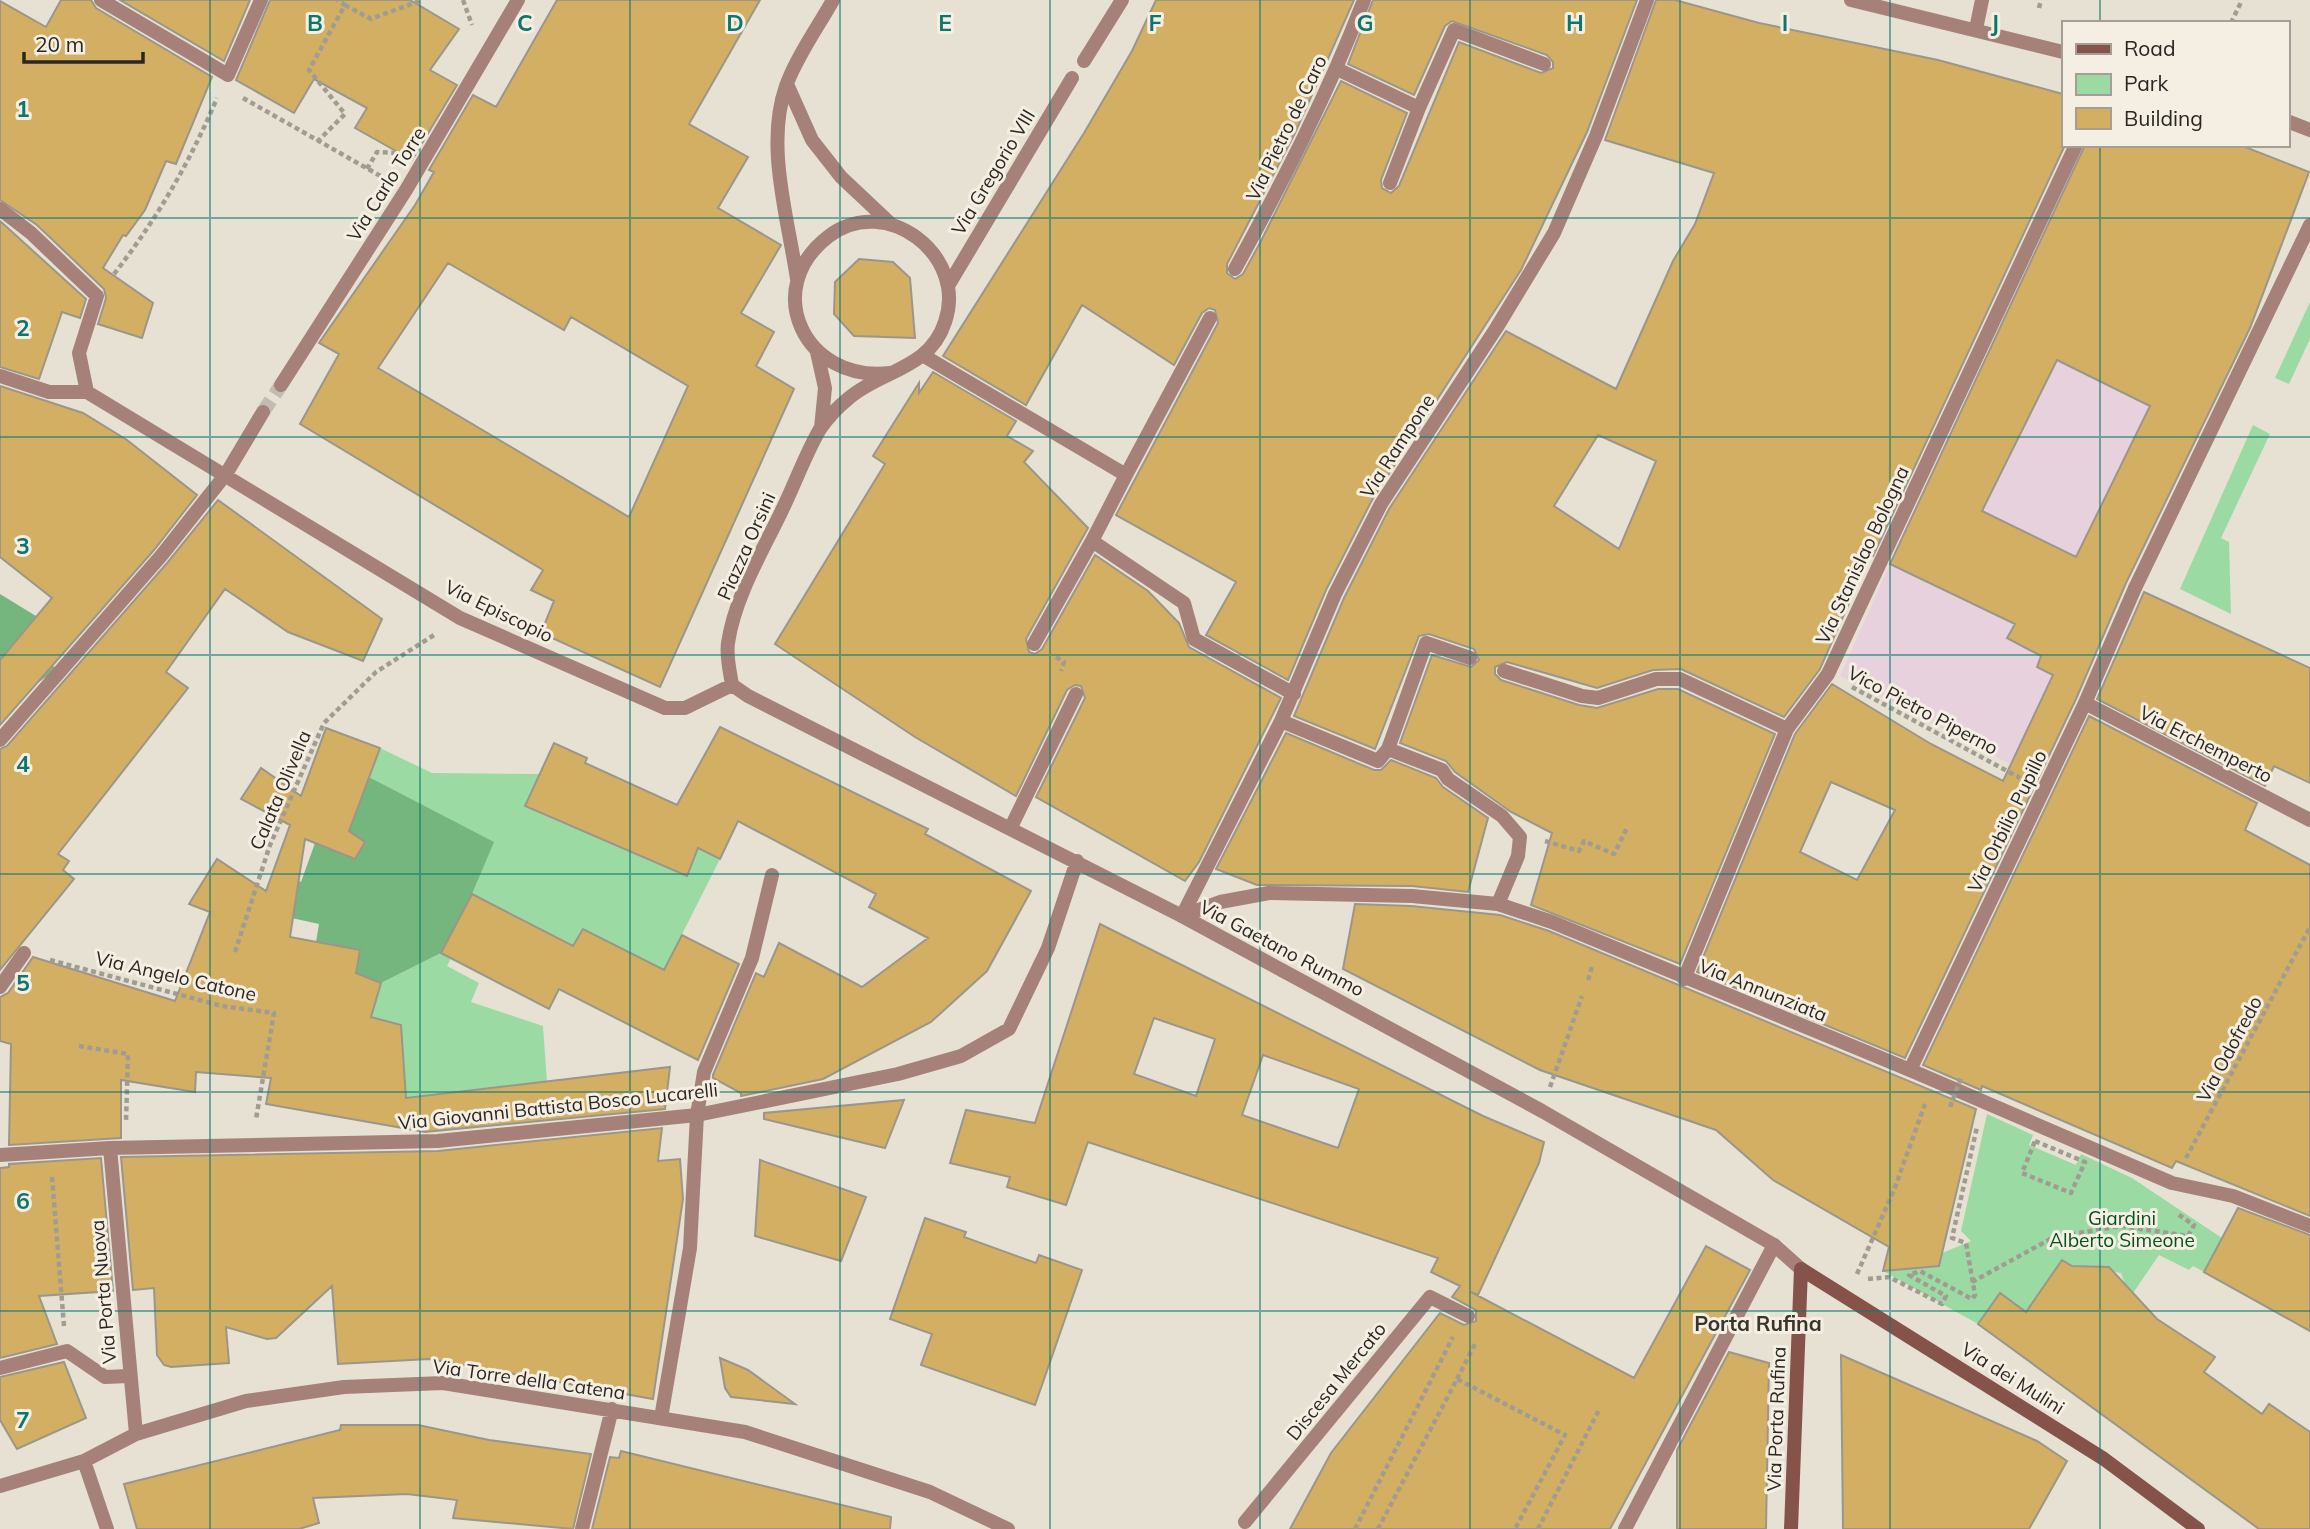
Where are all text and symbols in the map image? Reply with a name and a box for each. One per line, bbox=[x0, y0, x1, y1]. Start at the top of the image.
text: B bbox=[307, 8, 323, 37]
text: C bbox=[517, 8, 533, 37]
text: D bbox=[726, 8, 744, 37]
text: E bbox=[938, 8, 952, 37]
text: F bbox=[1148, 8, 1162, 37]
text: G bbox=[1356, 8, 1374, 37]
text: H bbox=[1566, 8, 1584, 37]
text: I bbox=[1782, 8, 1788, 37]
text: J bbox=[1991, 8, 1999, 37]
scale bar bbox=[24, 21, 144, 65]
legend bbox=[2062, 21, 2289, 147]
text: 20 m bbox=[35, 31, 84, 57]
text: Road bbox=[2124, 35, 2175, 61]
street label: Via Pietro de Caro bbox=[1240, 51, 1332, 205]
text: Park bbox=[2124, 70, 2168, 96]
text: 1 bbox=[16, 94, 30, 123]
street label: Via Gregorio VIII bbox=[946, 105, 1040, 239]
text: Building bbox=[2124, 105, 2203, 131]
street label: Via Carlo Torre bbox=[341, 122, 431, 246]
text: 2 bbox=[16, 313, 30, 342]
street label: Via Rampone bbox=[1355, 390, 1439, 502]
street label: Via Stanislao Bologna bbox=[1810, 462, 1914, 648]
street label: Piazza Orsini bbox=[712, 488, 780, 604]
text: 3 bbox=[16, 531, 30, 560]
street label: Via Episcopio bbox=[441, 574, 557, 648]
street label: Vico Pietro Piperno bbox=[1844, 660, 2002, 760]
street label: Via Erchemperto bbox=[2135, 700, 2277, 788]
street label: Calata Olivella bbox=[244, 727, 316, 853]
street label: Via Orbilio Pupillo bbox=[1962, 746, 2052, 896]
text: 4 bbox=[16, 749, 30, 778]
street label: Via Gaetano Rummo bbox=[1196, 894, 1368, 1002]
street label: Via Angelo Catone bbox=[93, 946, 259, 1006]
street label: Via Annunziata bbox=[1695, 953, 1831, 1027]
text: 5 bbox=[16, 968, 30, 997]
street label: Via Odofredo bbox=[2191, 992, 2267, 1106]
street label: Via Giovanni Battista Bosco Lucarelli bbox=[397, 1077, 719, 1135]
text: 6 bbox=[16, 1186, 30, 1215]
park label: Giardini Alberto Simeone bbox=[2049, 1206, 2195, 1252]
street label: Via Porta Nuova bbox=[85, 1219, 121, 1365]
district label: Porta Rufina bbox=[1694, 1310, 1822, 1336]
street label: Discesa Mercato bbox=[1281, 1317, 1391, 1445]
street label: Via dei Mulini bbox=[1957, 1337, 2069, 1419]
street label: Via Porta Rufina bbox=[1761, 1346, 1791, 1492]
street label: Via Torre della Catena bbox=[431, 1354, 627, 1404]
text: 7 bbox=[16, 1405, 30, 1434]

